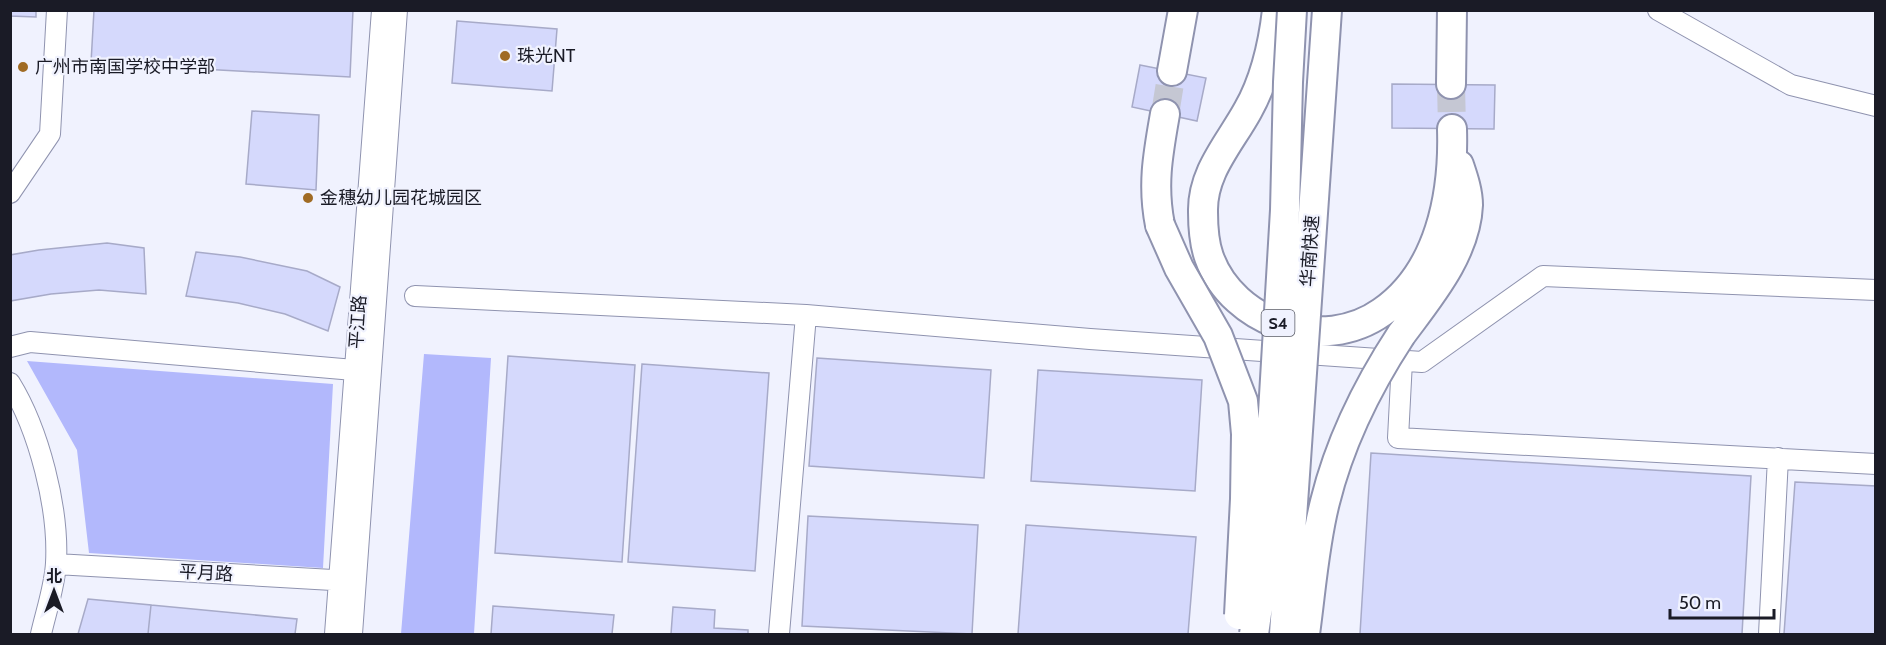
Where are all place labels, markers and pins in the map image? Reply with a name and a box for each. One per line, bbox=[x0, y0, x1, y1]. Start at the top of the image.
place label: 珠光NT bbox=[517, 45, 576, 67]
marker: 珠光NT bbox=[498, 49, 512, 63]
place label: 广州市南国学校中学部 bbox=[35, 56, 215, 78]
marker: 广州市南国学校中学部 bbox=[16, 60, 30, 74]
place label: 金穗幼儿园花城园区 bbox=[320, 187, 482, 209]
marker: 金穗幼儿园花城园区 bbox=[301, 191, 315, 205]

